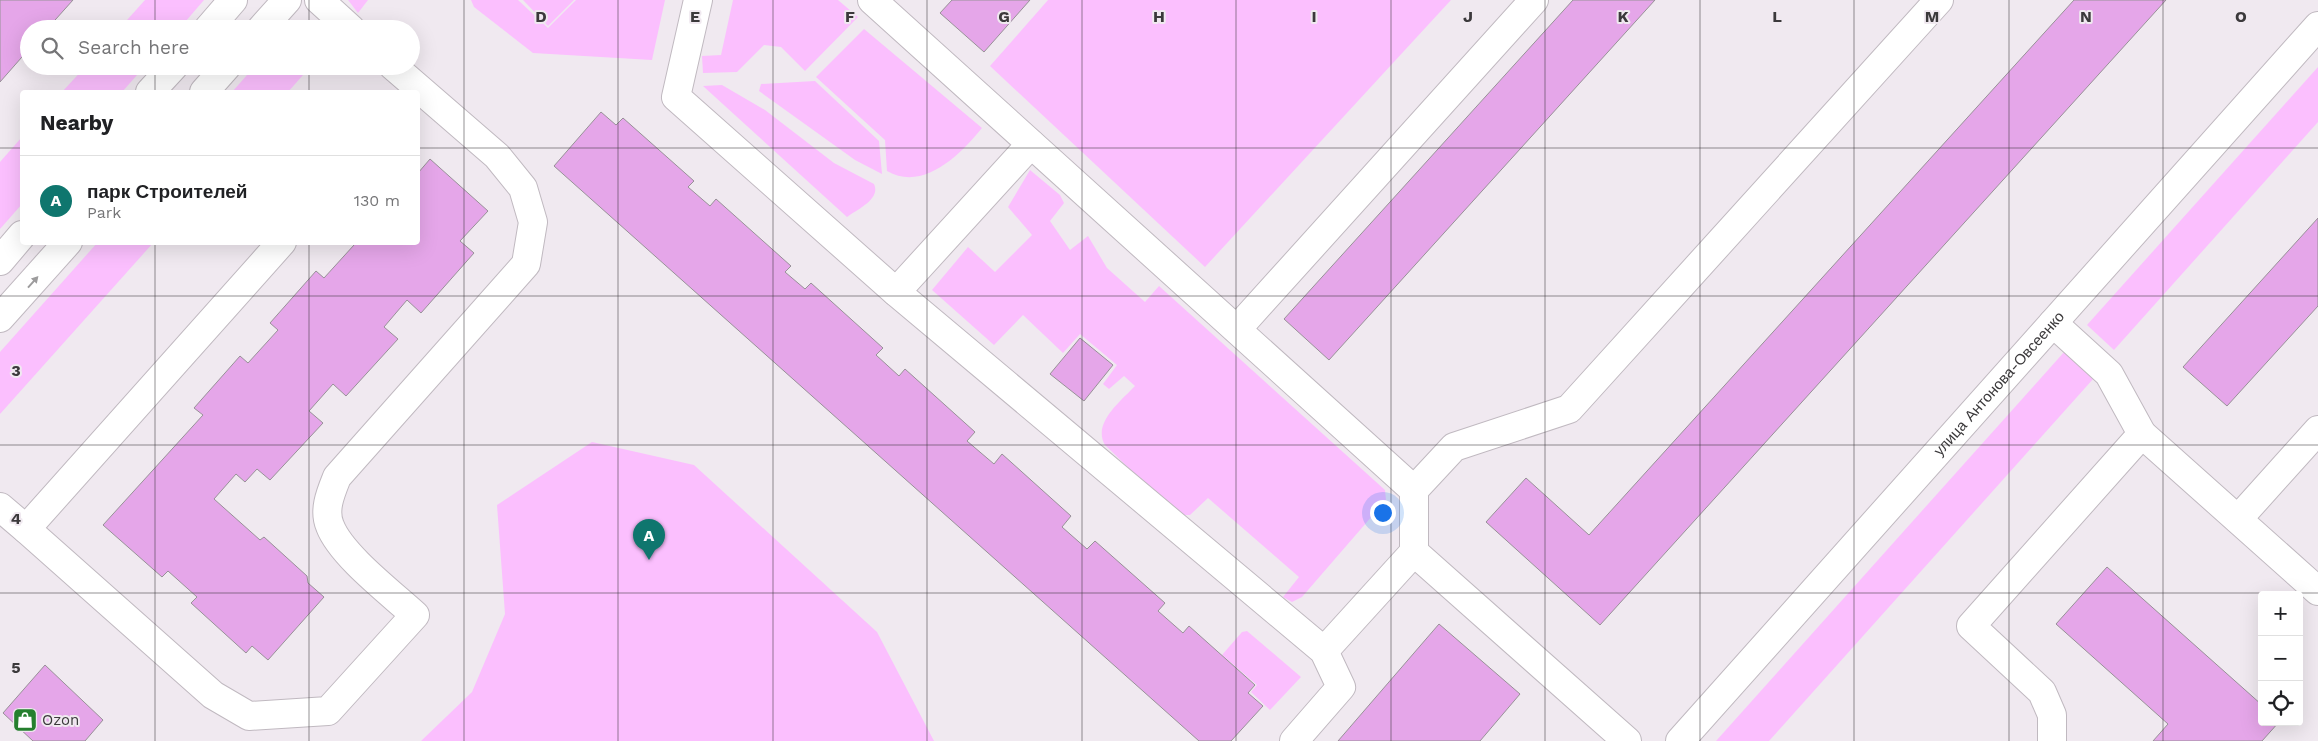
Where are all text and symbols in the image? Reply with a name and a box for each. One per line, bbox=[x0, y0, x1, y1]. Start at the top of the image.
text: D bbox=[535, 7, 547, 26]
text: E bbox=[690, 7, 700, 26]
text: F bbox=[845, 7, 855, 26]
text: G bbox=[998, 7, 1010, 26]
text: H bbox=[1153, 7, 1165, 26]
text: I bbox=[1311, 7, 1317, 26]
text: J bbox=[1463, 7, 1473, 26]
text: K bbox=[1617, 7, 1629, 26]
text: L bbox=[1772, 7, 1782, 26]
text: M bbox=[1925, 7, 1939, 26]
text: N bbox=[2080, 7, 2092, 26]
text: O bbox=[2235, 7, 2247, 26]
search box bbox=[20, 20, 420, 75]
icon: search bbox=[38, 34, 66, 62]
text: Search here bbox=[78, 36, 189, 59]
text: Nearby bbox=[40, 110, 113, 135]
text: парк Строителей bbox=[87, 180, 247, 203]
text: A bbox=[51, 191, 61, 210]
text: 130 m bbox=[354, 191, 400, 210]
text: Park bbox=[87, 203, 121, 222]
one-way arrow bbox=[27, 276, 39, 288]
street label: улица Антонова-Овсеенко bbox=[1930, 308, 2068, 459]
text: 3 bbox=[11, 361, 21, 380]
your location bbox=[1370, 500, 1396, 526]
text: 4 bbox=[11, 509, 21, 528]
pin: A bbox=[633, 519, 665, 560]
map controls bbox=[2258, 591, 2303, 726]
button: + bbox=[2258, 591, 2303, 636]
button: − bbox=[2258, 636, 2303, 681]
text: 5 bbox=[11, 658, 21, 677]
button: locate bbox=[2258, 681, 2303, 726]
shop icon: Ozon bbox=[12, 707, 38, 733]
place label: Ozon bbox=[42, 711, 79, 729]

